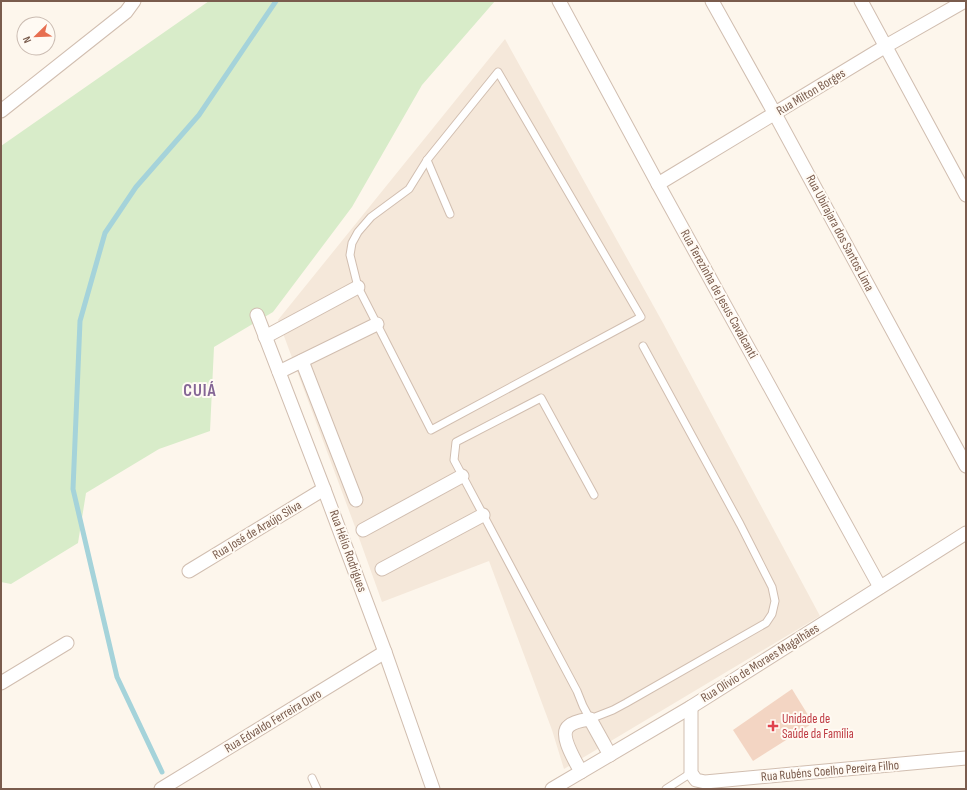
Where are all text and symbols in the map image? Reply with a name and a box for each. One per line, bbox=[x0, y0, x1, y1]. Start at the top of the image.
north arrow bbox=[16, 16, 56, 56]
text: N bbox=[20, 34, 34, 45]
street label: Rua Milton Borges bbox=[774, 65, 849, 119]
street label: Rua Ubirajara dos Santos Lima bbox=[803, 172, 877, 294]
street label: Rua Terezinha de Jesus Cavalcanti bbox=[677, 227, 761, 361]
district label: CUIÁ bbox=[183, 381, 217, 401]
street label: Rua José de Araújo Silva bbox=[210, 497, 304, 563]
street label: Rua Hélio Rodrigues bbox=[326, 508, 370, 595]
street label: Rua Olívio de Moraes Magalhães bbox=[698, 620, 822, 706]
street label: Rua Edvaldo Ferreira Ouro bbox=[221, 686, 325, 756]
place label: Unidade de Saúde da Família bbox=[782, 711, 854, 742]
marker: Unidade de Saúde da Família bbox=[767, 720, 779, 732]
street label: Rua Rubéns Coelho Pereira Filho bbox=[760, 757, 900, 785]

